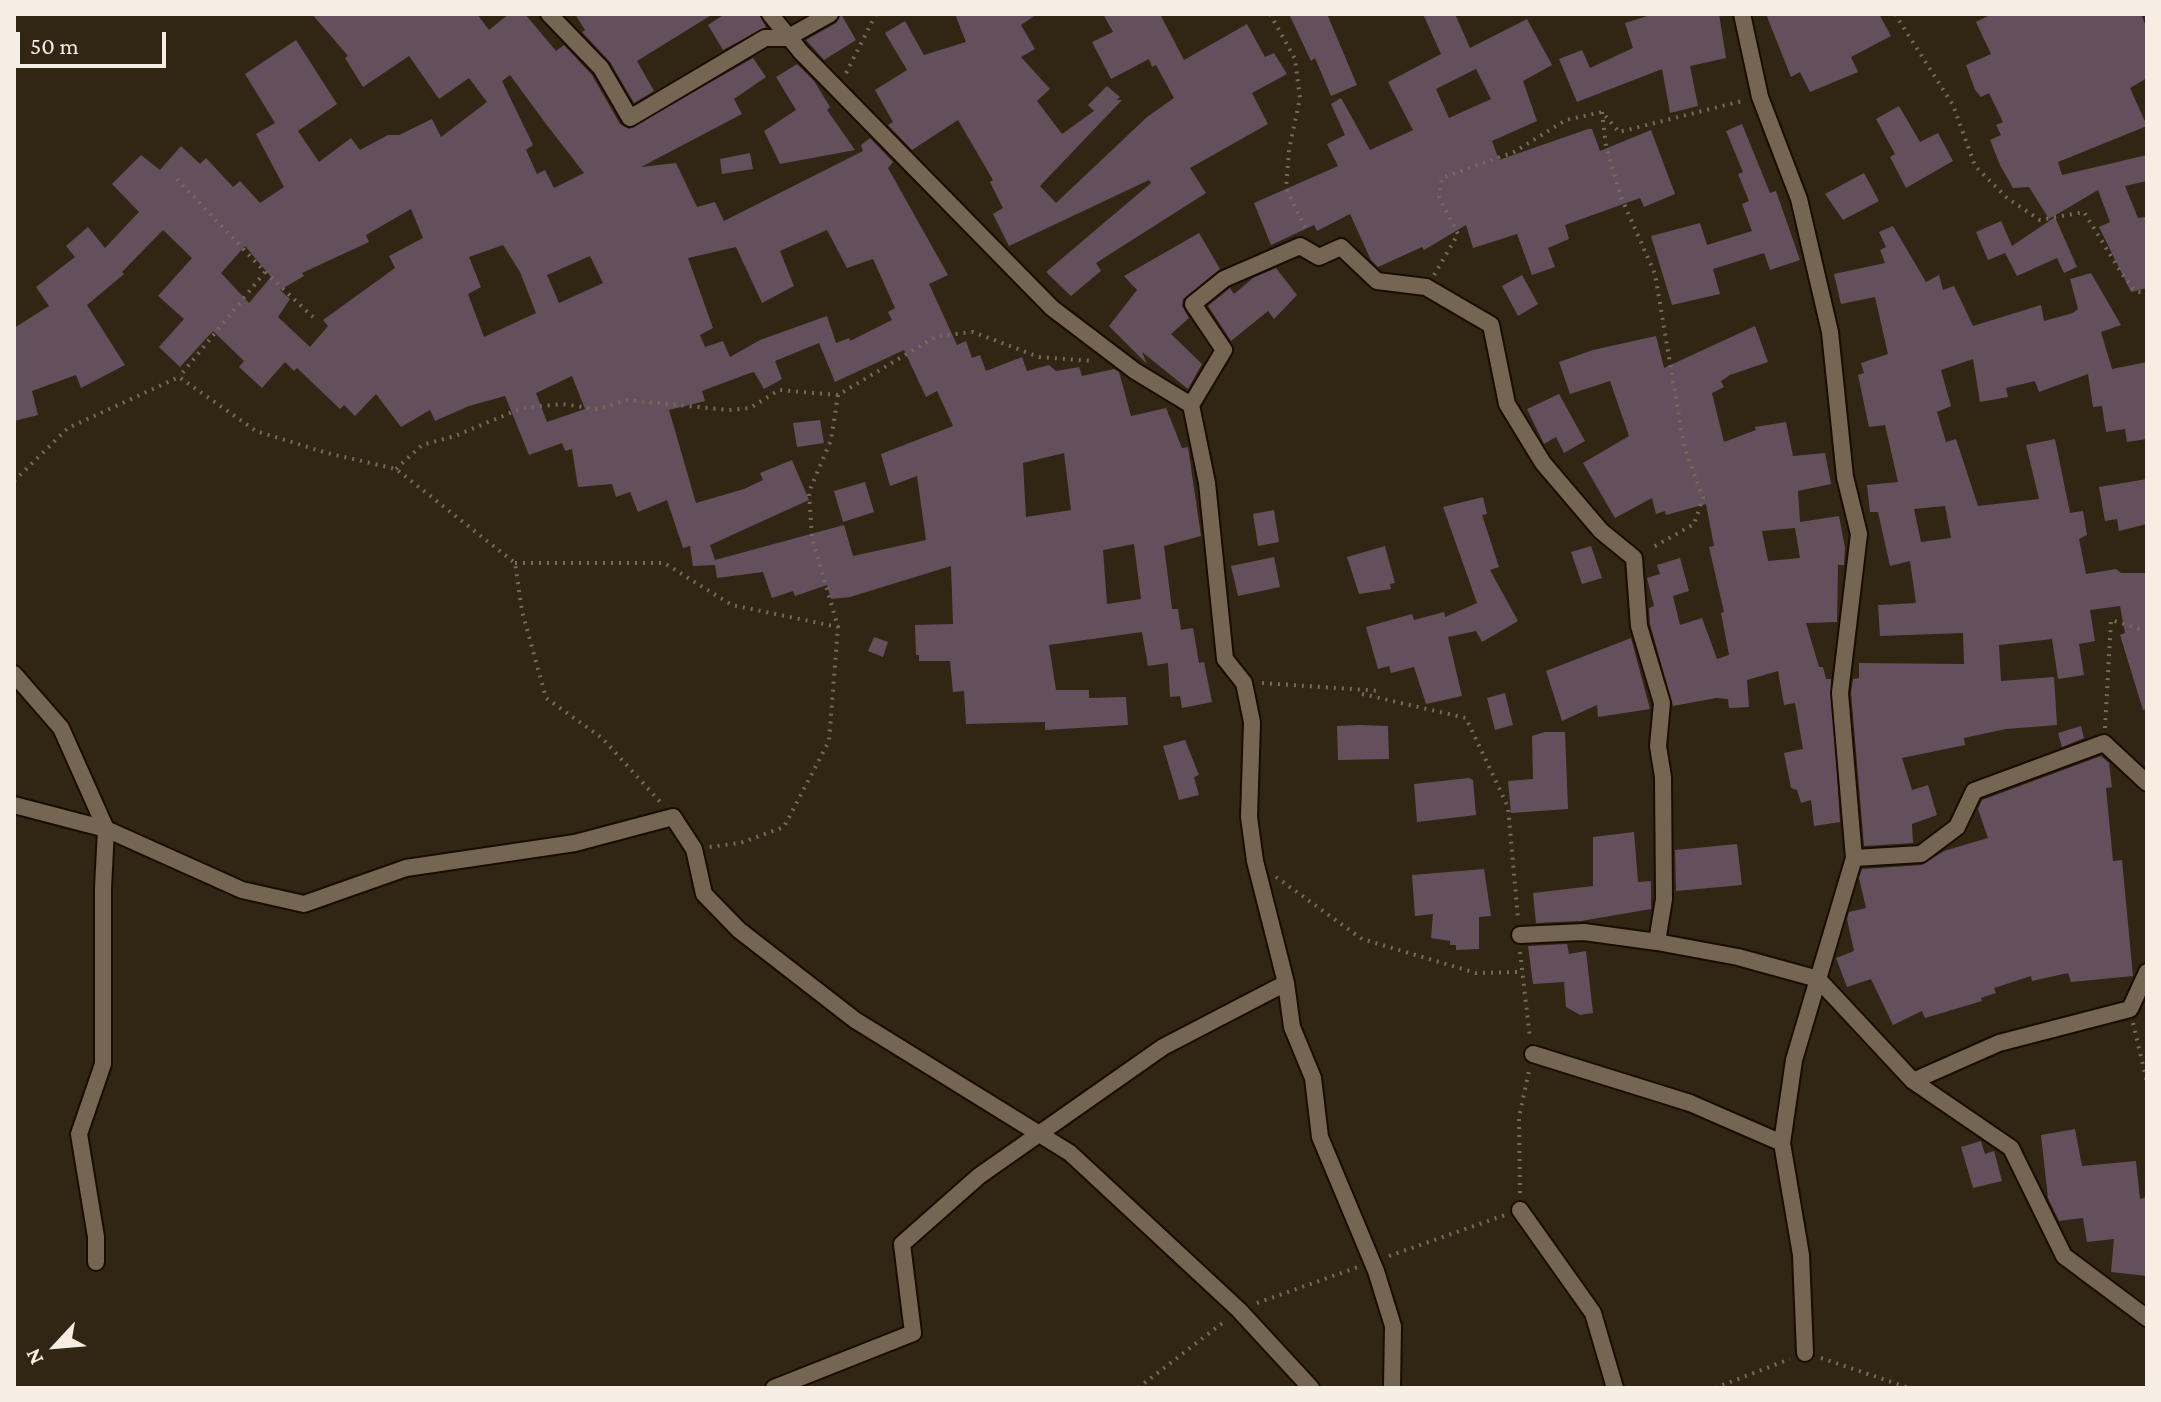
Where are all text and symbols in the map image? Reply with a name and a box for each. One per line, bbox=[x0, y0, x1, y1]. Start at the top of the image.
scale bar bbox=[20, 16, 170, 66]
text: 50 m bbox=[30, 32, 79, 59]
north arrow bbox=[16, 1306, 96, 1386]
text: N bbox=[19, 1345, 49, 1369]

